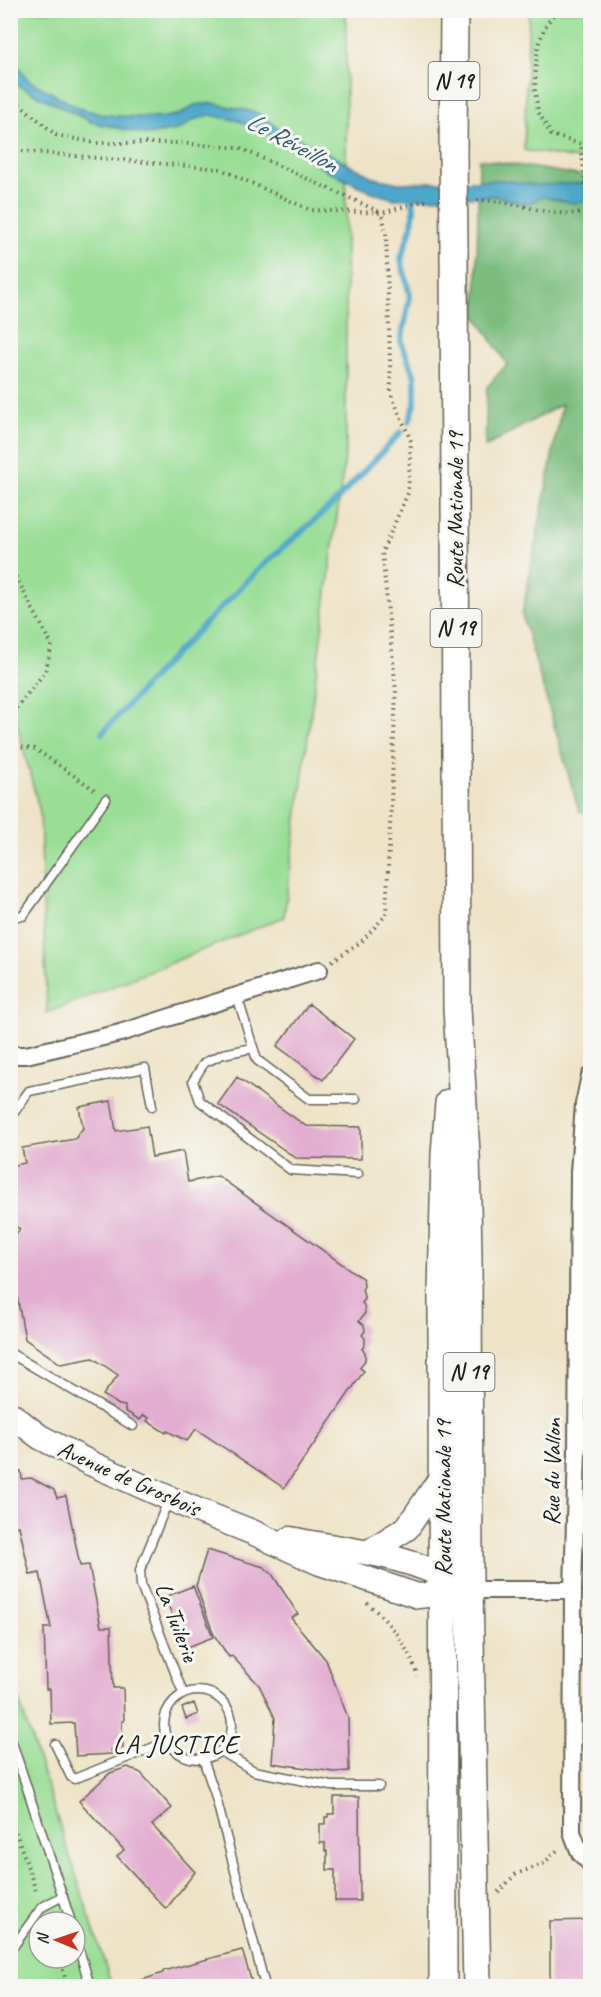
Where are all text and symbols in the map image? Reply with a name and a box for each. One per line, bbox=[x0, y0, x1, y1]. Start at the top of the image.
road number: N 19 bbox=[428, 62, 480, 100]
water label: Le Réveillon bbox=[241, 104, 345, 181]
street label: Route Nationale 19 bbox=[440, 429, 470, 589]
road number: N 19 bbox=[430, 609, 482, 647]
road number: N 19 bbox=[444, 1353, 494, 1391]
street label: Route Nationale 19 bbox=[428, 1417, 458, 1577]
street label: Rue du Vallon bbox=[536, 1417, 568, 1526]
street label: Avenue de Grosbois bbox=[53, 1433, 207, 1524]
street label: La Tuilerie bbox=[148, 1579, 206, 1667]
district label: LA JUSTICE bbox=[113, 1728, 241, 1761]
north arrow bbox=[27, 1910, 87, 1970]
text: N bbox=[33, 1931, 53, 1945]

